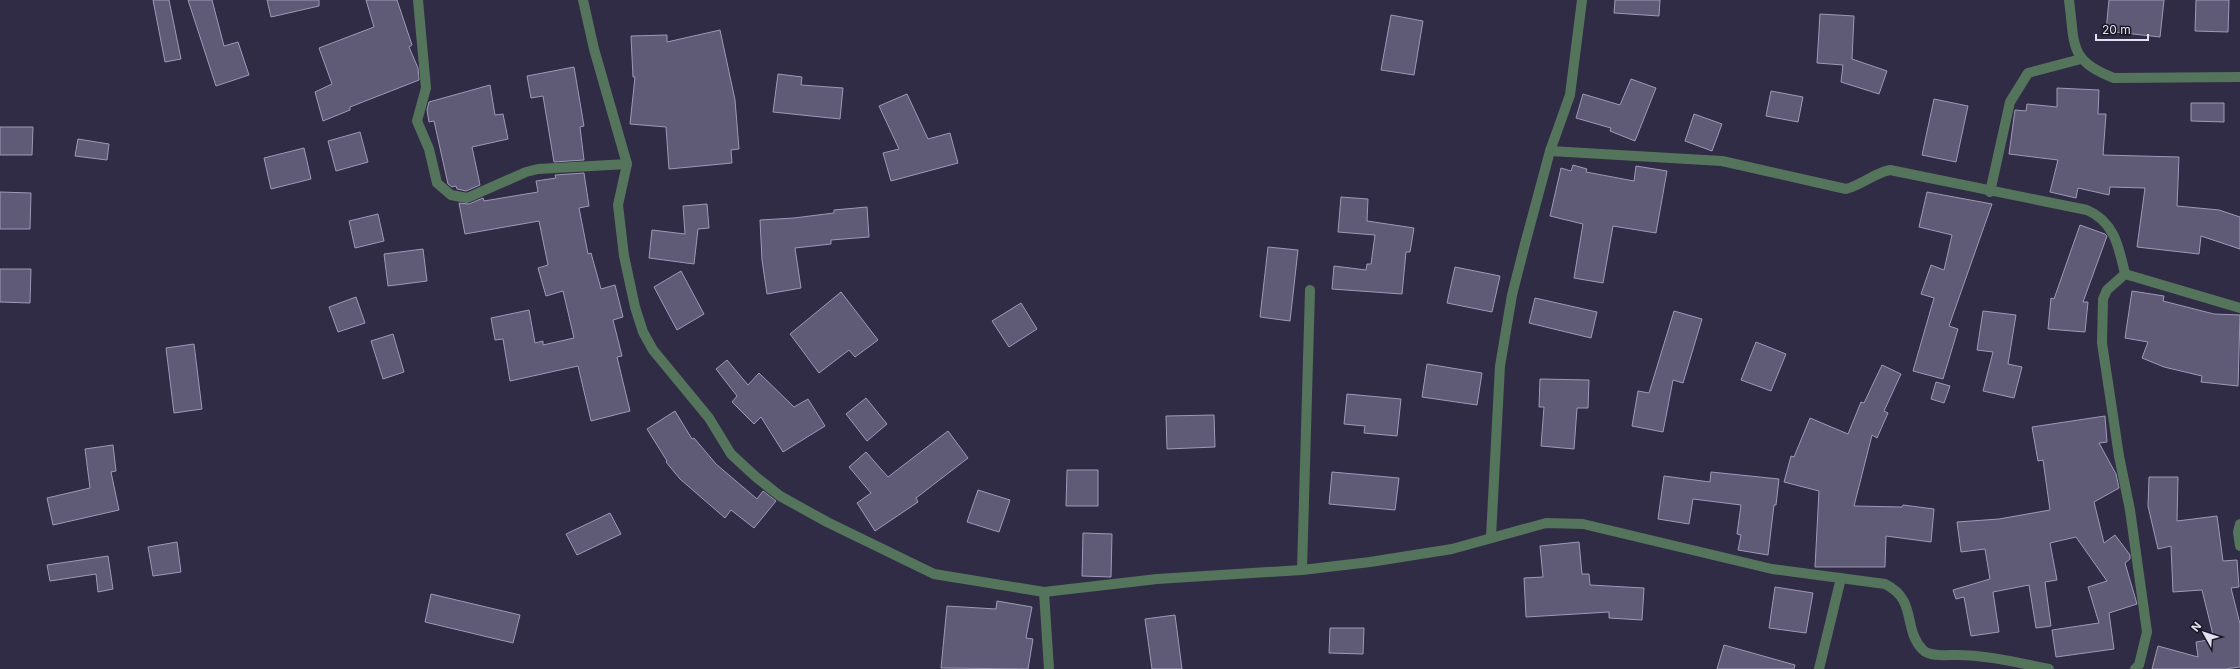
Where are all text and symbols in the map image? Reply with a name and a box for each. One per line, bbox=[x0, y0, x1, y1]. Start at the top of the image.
scale bar bbox=[2096, 16, 2148, 42]
text: 20 m bbox=[2102, 22, 2131, 37]
north arrow bbox=[2184, 613, 2224, 653]
text: N bbox=[2188, 619, 2204, 634]

